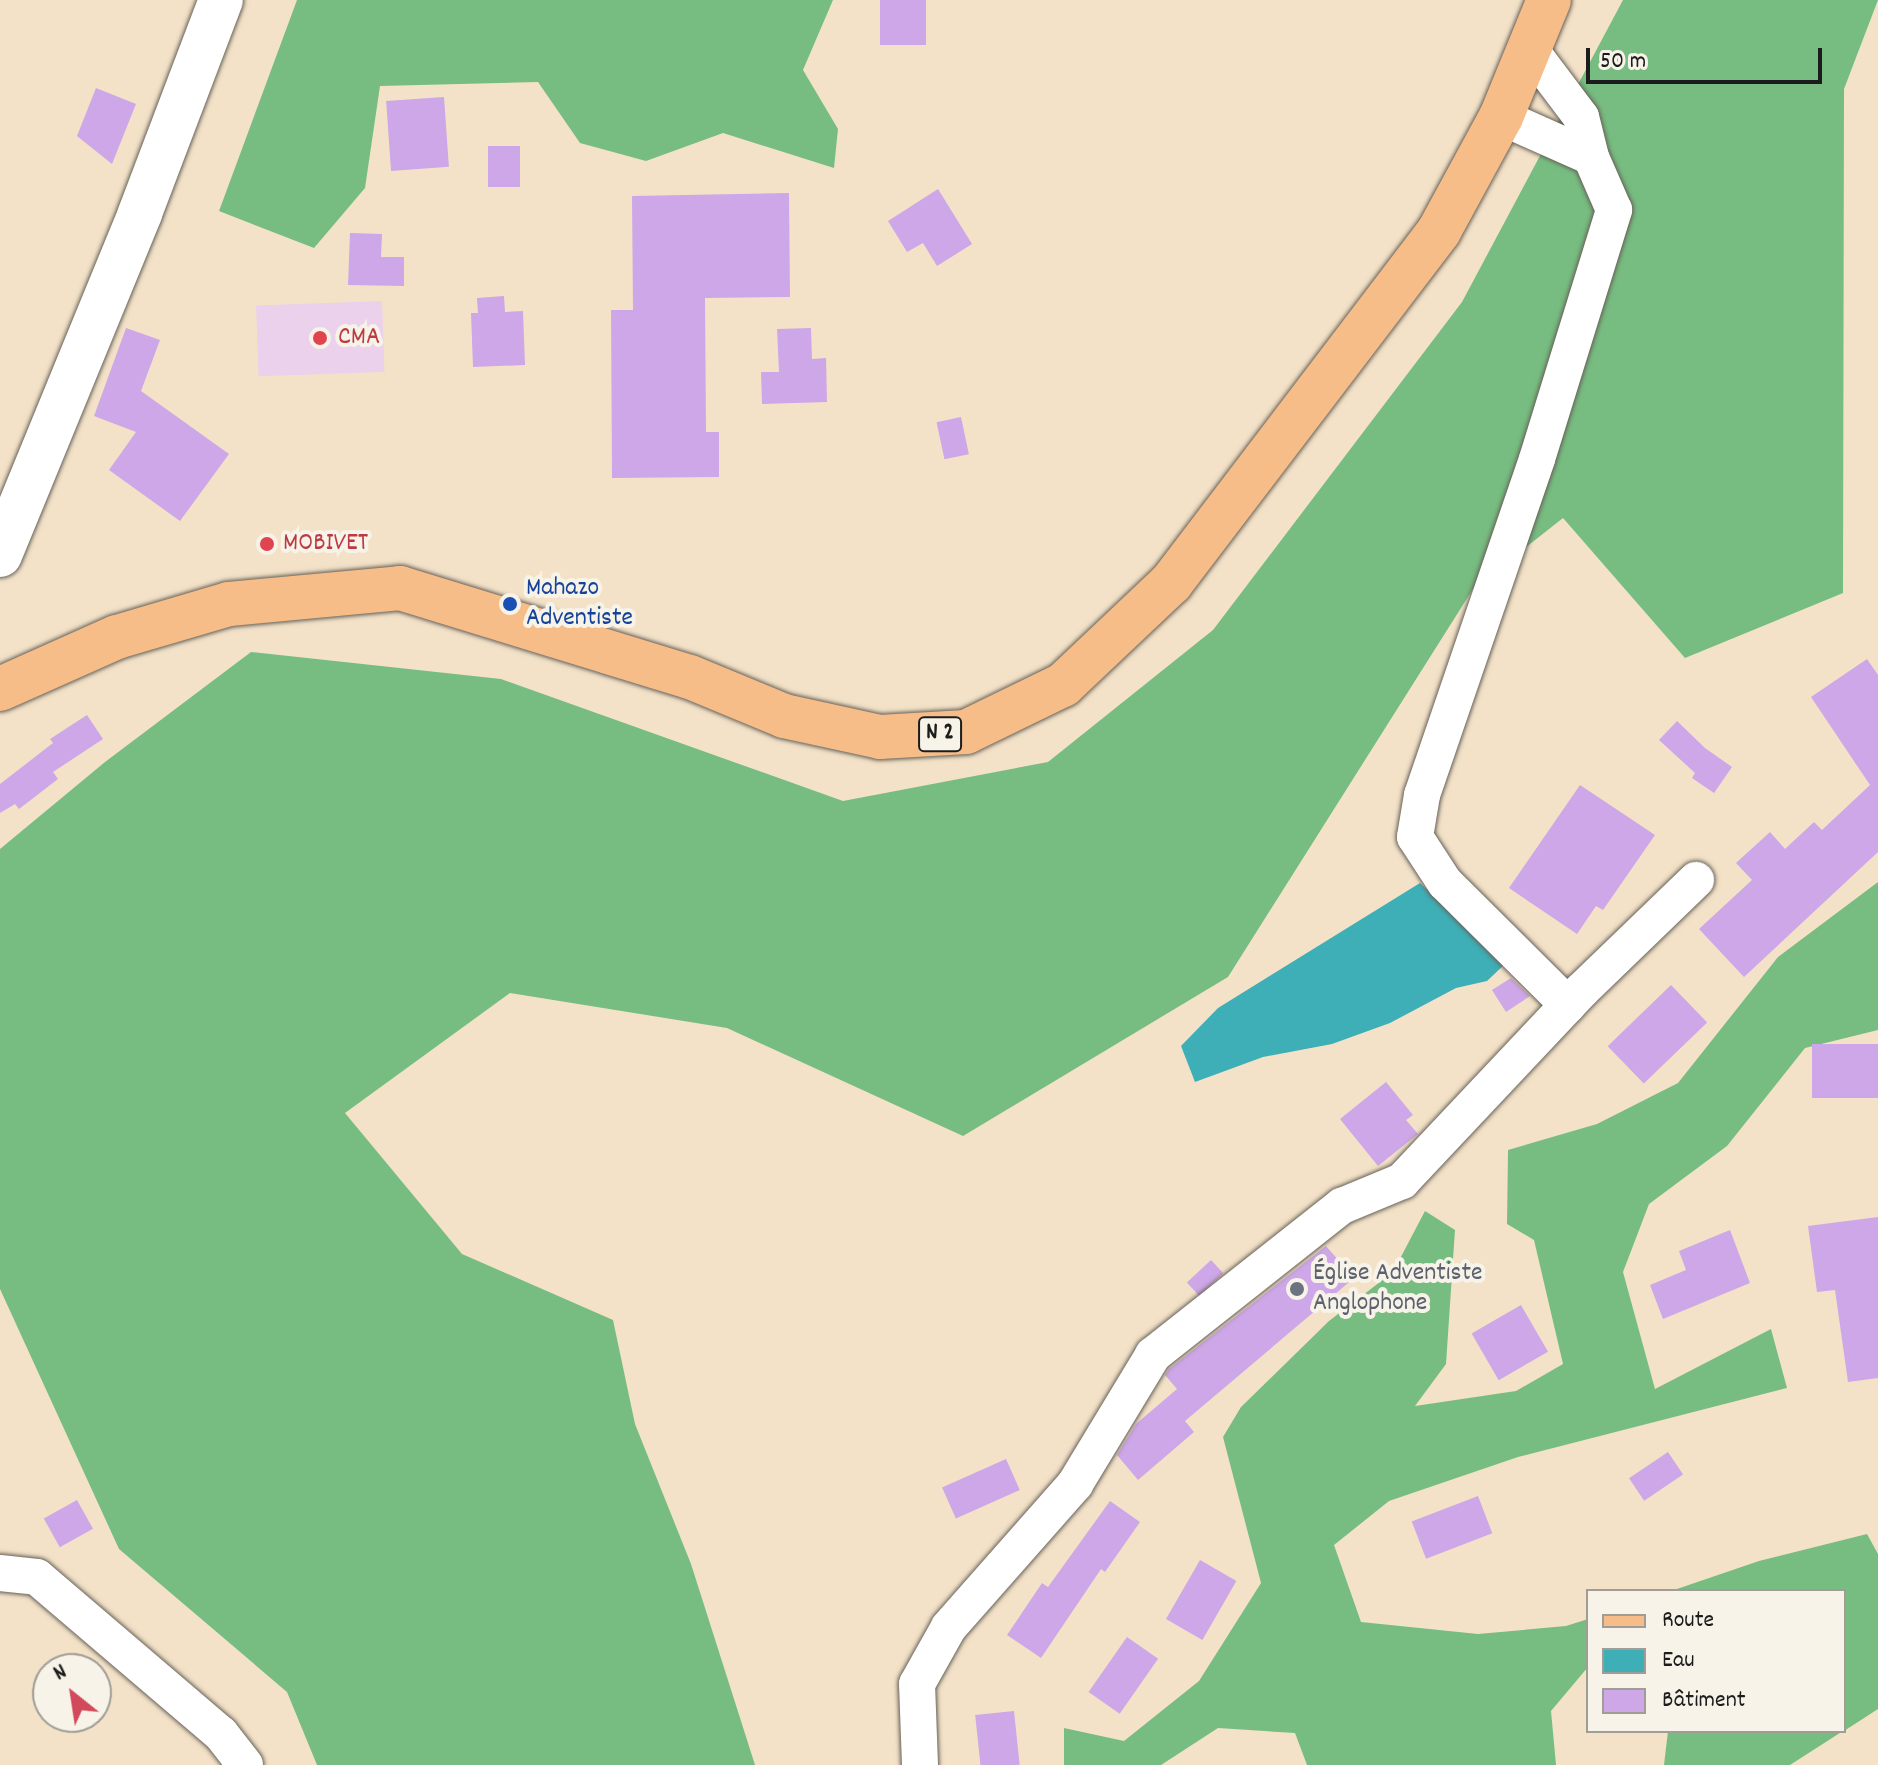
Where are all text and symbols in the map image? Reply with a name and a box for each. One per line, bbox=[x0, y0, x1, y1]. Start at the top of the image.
scale bar bbox=[1590, 32, 1826, 82]
text: 50 m bbox=[1600, 45, 1646, 79]
place label: CMA bbox=[338, 322, 380, 354]
marker: CMA bbox=[309, 327, 331, 349]
place label: MOBIVET bbox=[283, 528, 368, 560]
marker: MOBIVET bbox=[258, 535, 276, 553]
place label: Mahazo Adventiste bbox=[526, 573, 633, 634]
marker: Mahazo Adventiste bbox=[501, 595, 519, 613]
road number: N 2 bbox=[918, 714, 962, 754]
place label: Église Adventiste Anglophone bbox=[1313, 1258, 1482, 1320]
marker: Église Adventiste Anglophone bbox=[1288, 1280, 1306, 1298]
legend bbox=[1586, 1589, 1846, 1733]
text: Route bbox=[1662, 1604, 1714, 1638]
text: Eau bbox=[1662, 1644, 1695, 1678]
north arrow bbox=[32, 1653, 112, 1733]
text: N bbox=[48, 1657, 73, 1690]
text: Bâtiment bbox=[1662, 1684, 1746, 1718]

